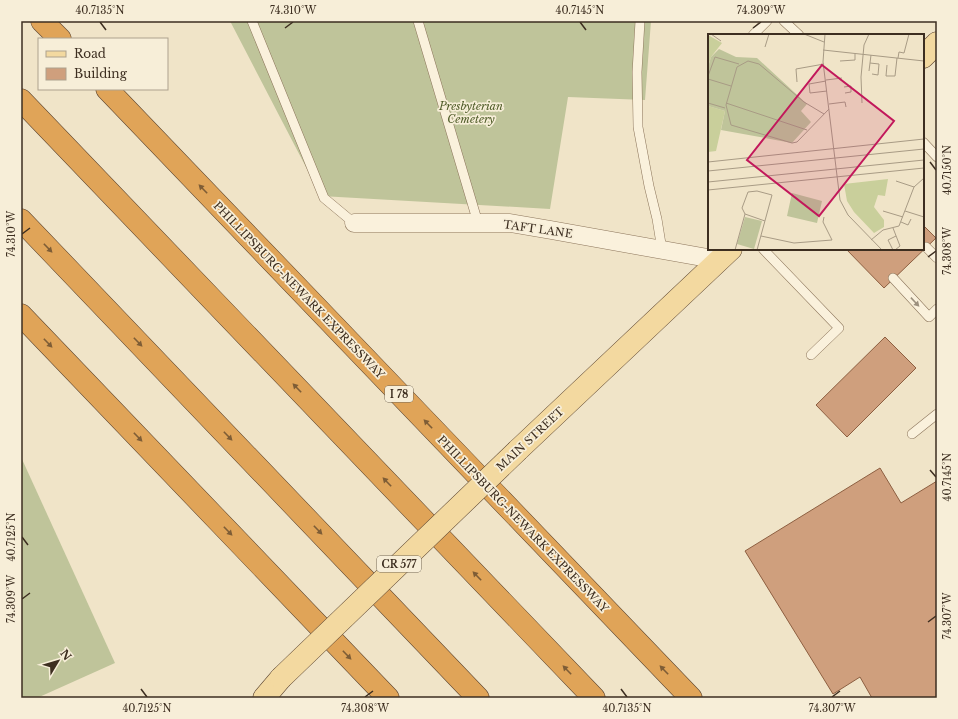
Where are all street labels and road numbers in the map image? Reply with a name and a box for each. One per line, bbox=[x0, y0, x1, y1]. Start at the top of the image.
street label: PHILLIPSBURG-NEWARK EXPRESSWAY bbox=[211, 199, 388, 382]
street label: TAFT LANE bbox=[502, 217, 574, 241]
road number: I 78 bbox=[385, 386, 413, 402]
street label: MAIN STREET bbox=[493, 404, 567, 474]
street label: PHILLIPSBURG-NEWARK EXPRESSWAY bbox=[435, 433, 612, 616]
road number: CR 577 bbox=[377, 556, 421, 572]

